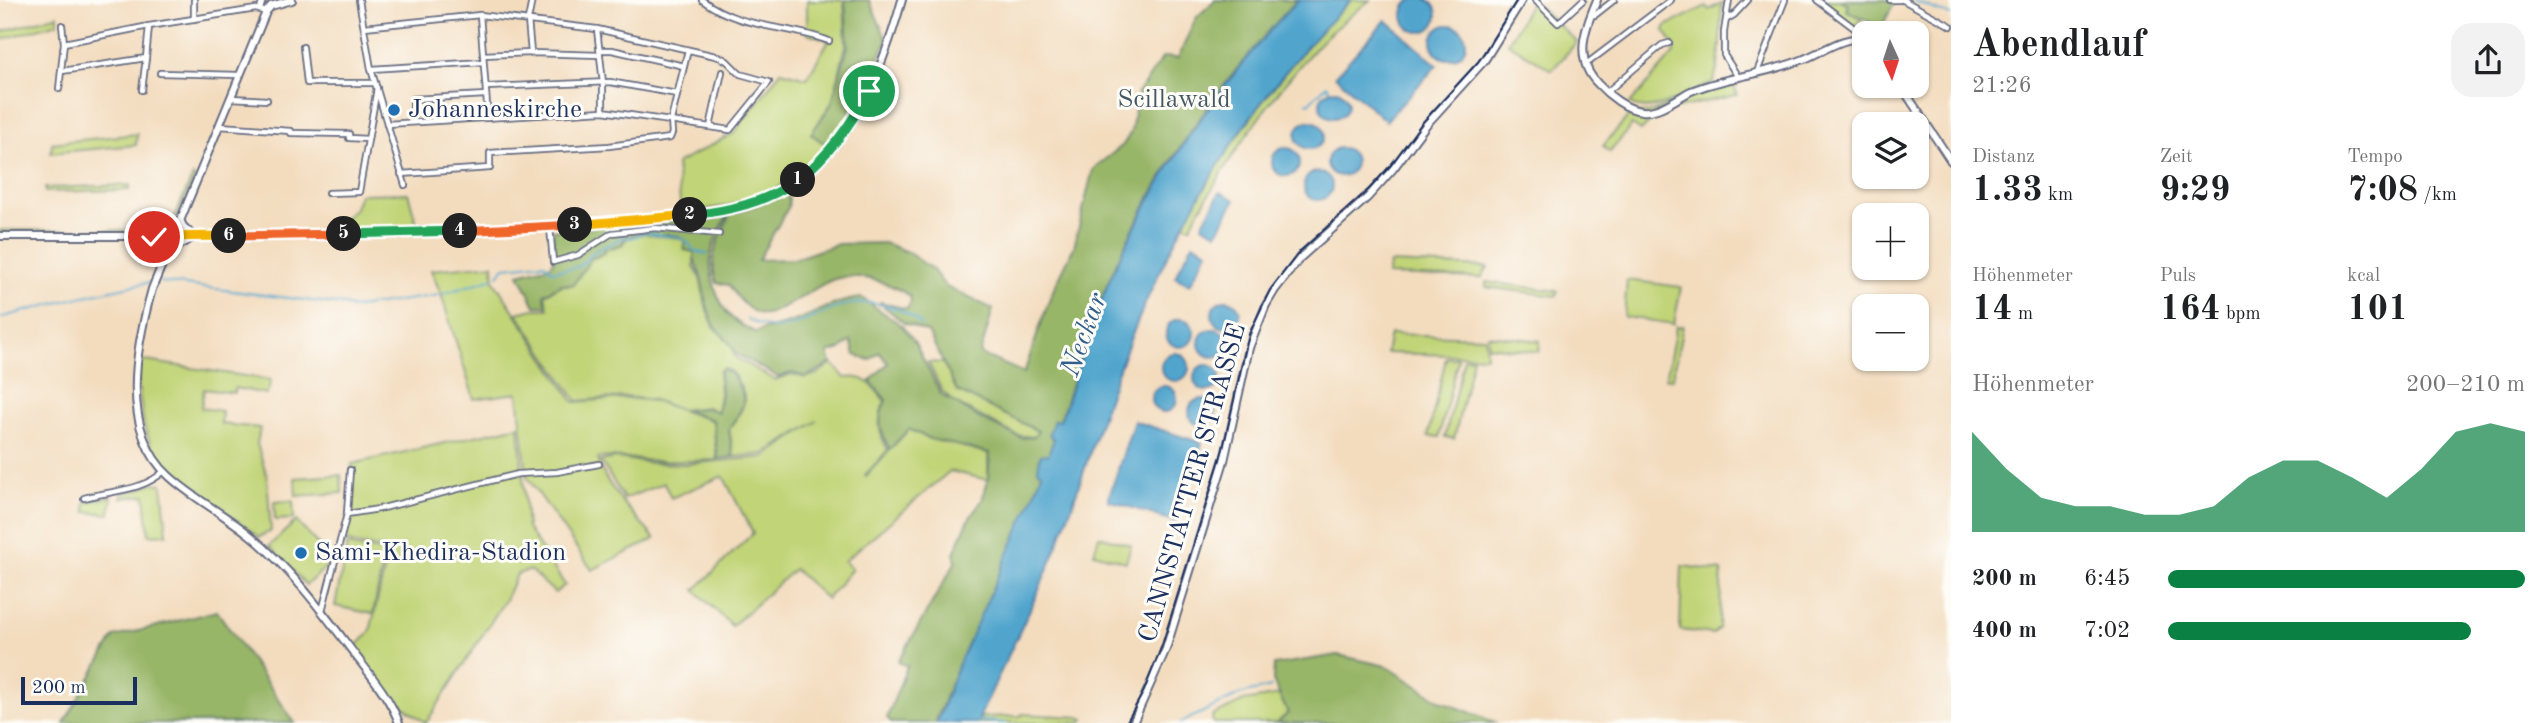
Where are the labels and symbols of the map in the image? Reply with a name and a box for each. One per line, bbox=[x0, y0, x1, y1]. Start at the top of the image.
north arrow bbox=[1852, 21, 1928, 98]
pin bbox=[839, 61, 899, 121]
park label: Scillawald bbox=[1117, 87, 1231, 113]
place label: Johanneskirche bbox=[408, 97, 582, 123]
marker: Johanneskirche bbox=[386, 102, 402, 118]
pin: 1 bbox=[780, 162, 816, 198]
pin: 2 bbox=[672, 198, 708, 232]
pin bbox=[124, 207, 184, 267]
pin: 3 bbox=[558, 208, 592, 243]
pin: 4 bbox=[442, 214, 477, 248]
pin: 5 bbox=[326, 216, 362, 252]
pin: 6 bbox=[212, 218, 246, 254]
water label: Neckar bbox=[1057, 289, 1113, 381]
street label: CANNSTATTER STRASSE bbox=[1135, 321, 1251, 645]
place label: Sami-Khedira-Stadion bbox=[315, 540, 566, 566]
marker: Sami-Khedira-Stadion bbox=[293, 545, 309, 561]
scale bar bbox=[21, 674, 136, 706]

